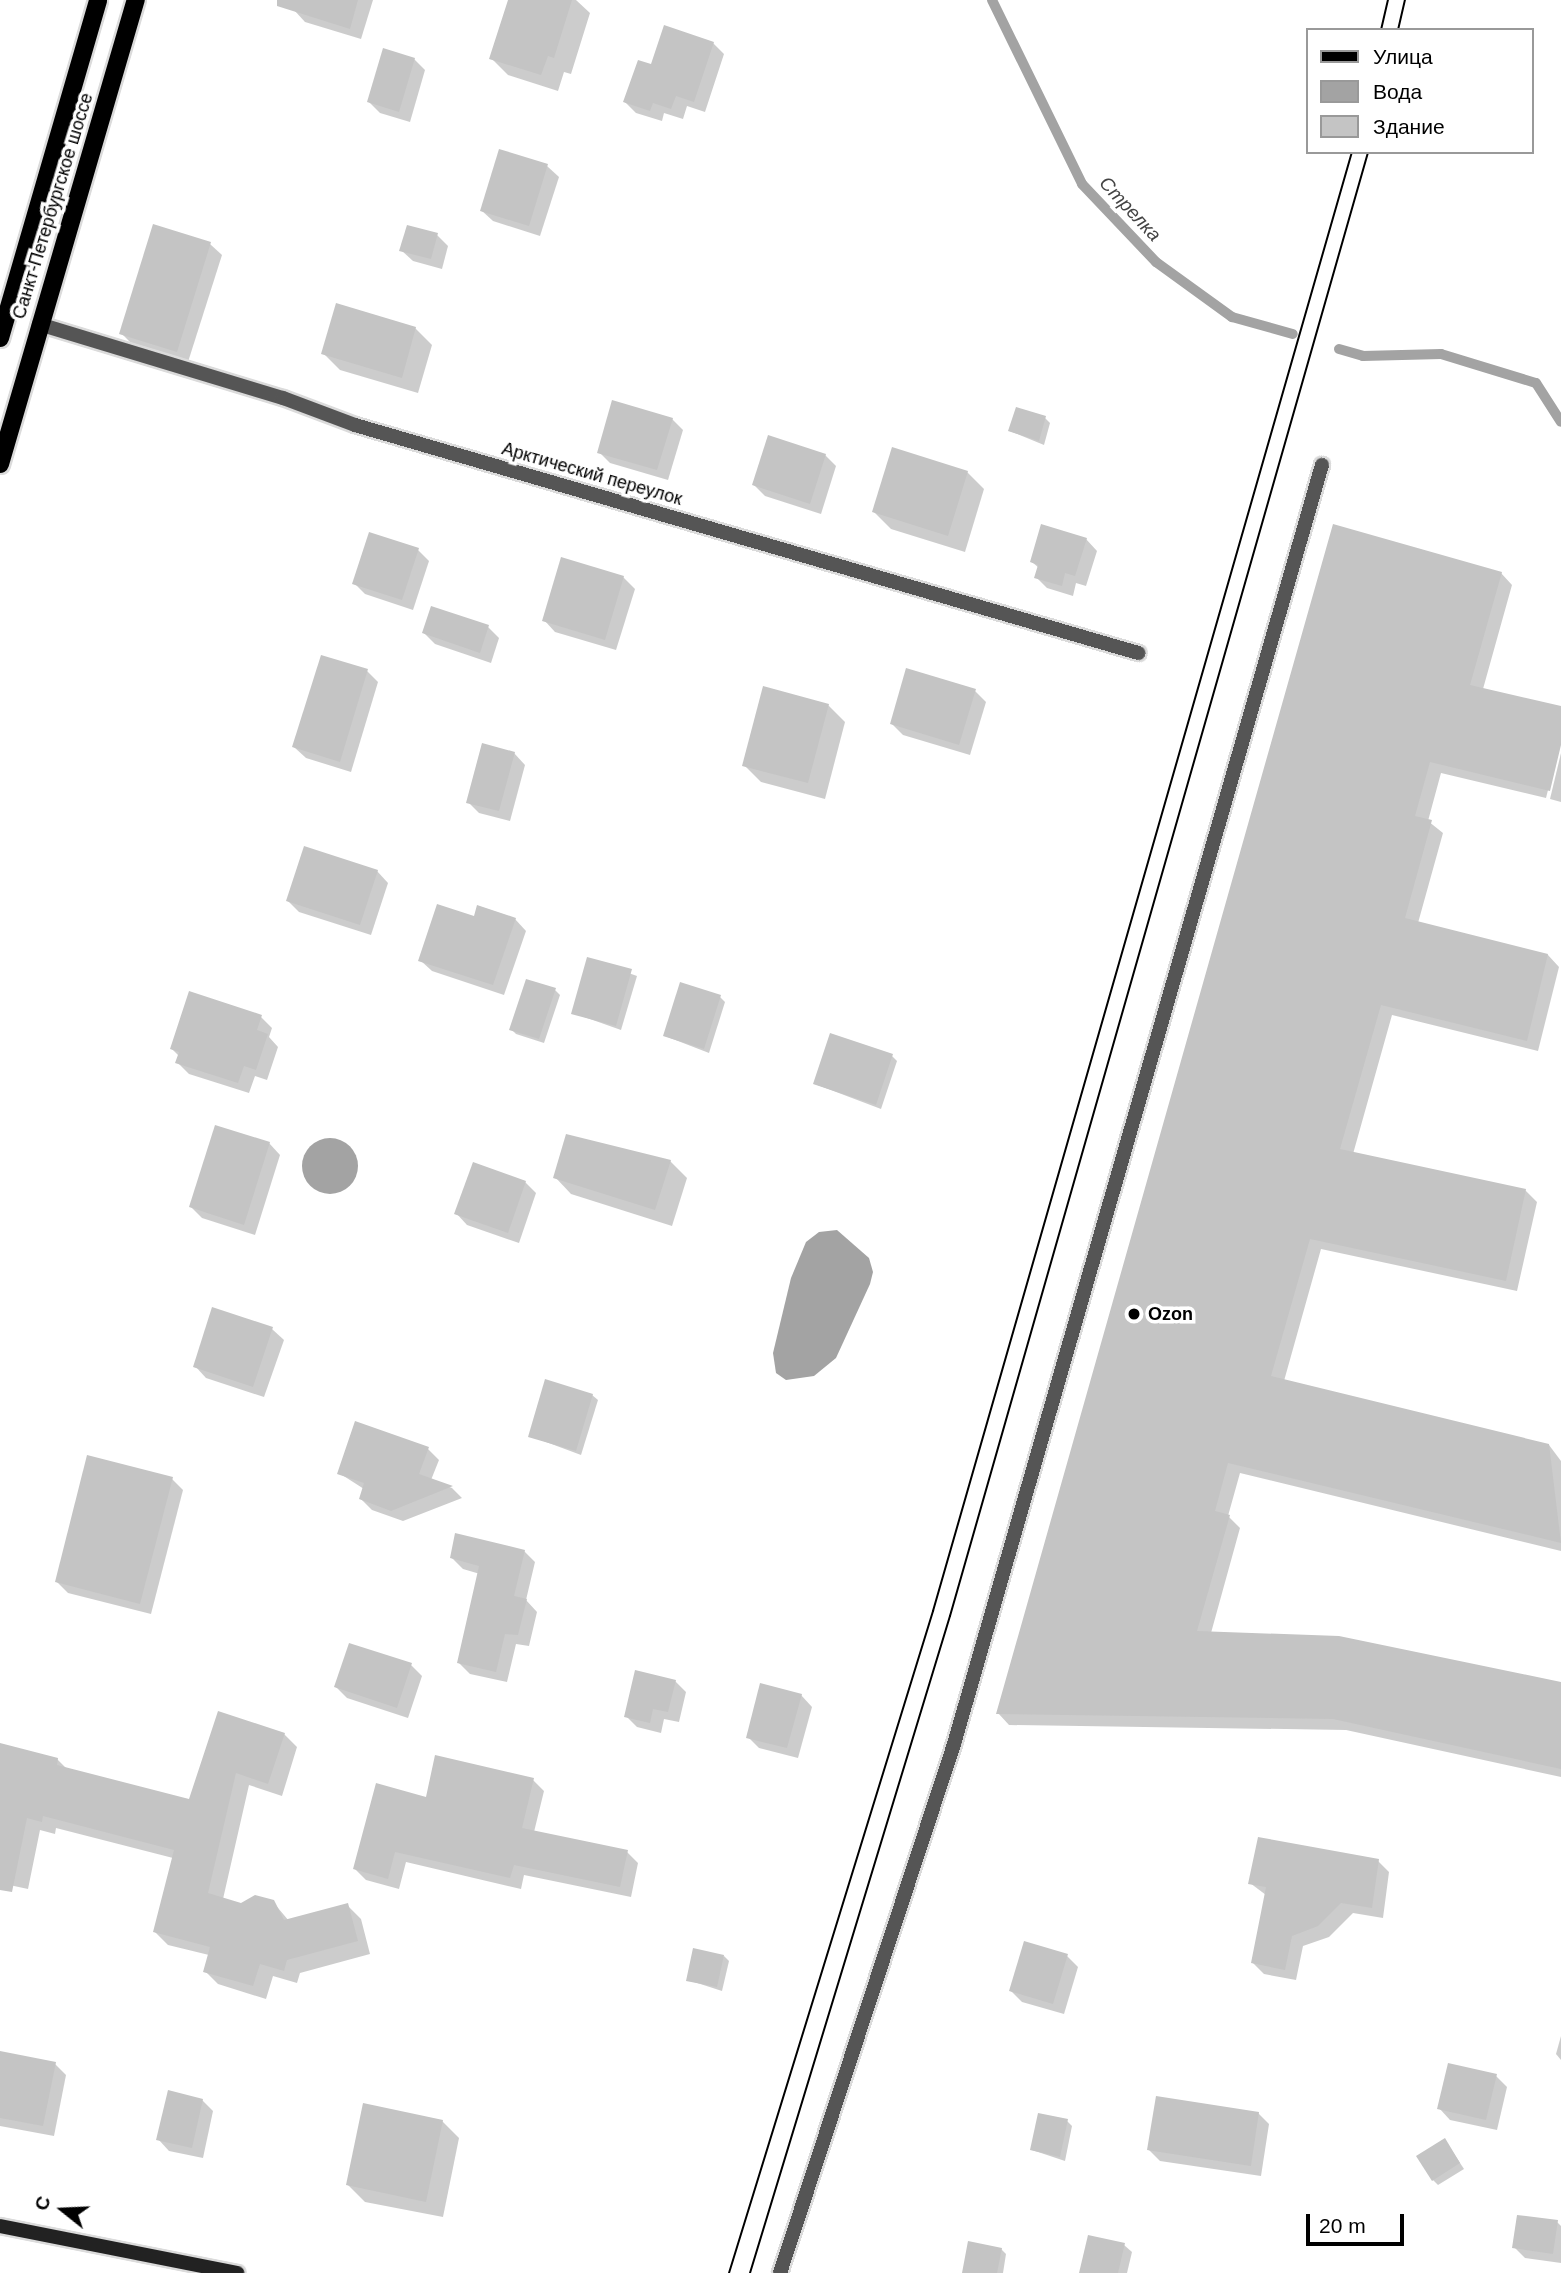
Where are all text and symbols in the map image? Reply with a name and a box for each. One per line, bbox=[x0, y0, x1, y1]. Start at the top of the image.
legend bbox=[1306, 28, 1533, 154]
text: Улица bbox=[1373, 45, 1433, 68]
text: Вода bbox=[1373, 80, 1422, 103]
street label: Санкт-Петербургское шоссе bbox=[8, 90, 98, 322]
text: Здание bbox=[1373, 115, 1445, 138]
water label: Стрелка bbox=[1094, 172, 1166, 246]
street label: Арктический переулок bbox=[499, 438, 685, 510]
place label: Ozon bbox=[1148, 1303, 1193, 1325]
marker: Ozon bbox=[1126, 1306, 1142, 1322]
north arrow bbox=[28, 2175, 98, 2245]
text: С bbox=[30, 2194, 55, 2213]
scale bar bbox=[1309, 2200, 1407, 2244]
text: 20 m bbox=[1319, 2214, 1366, 2237]

